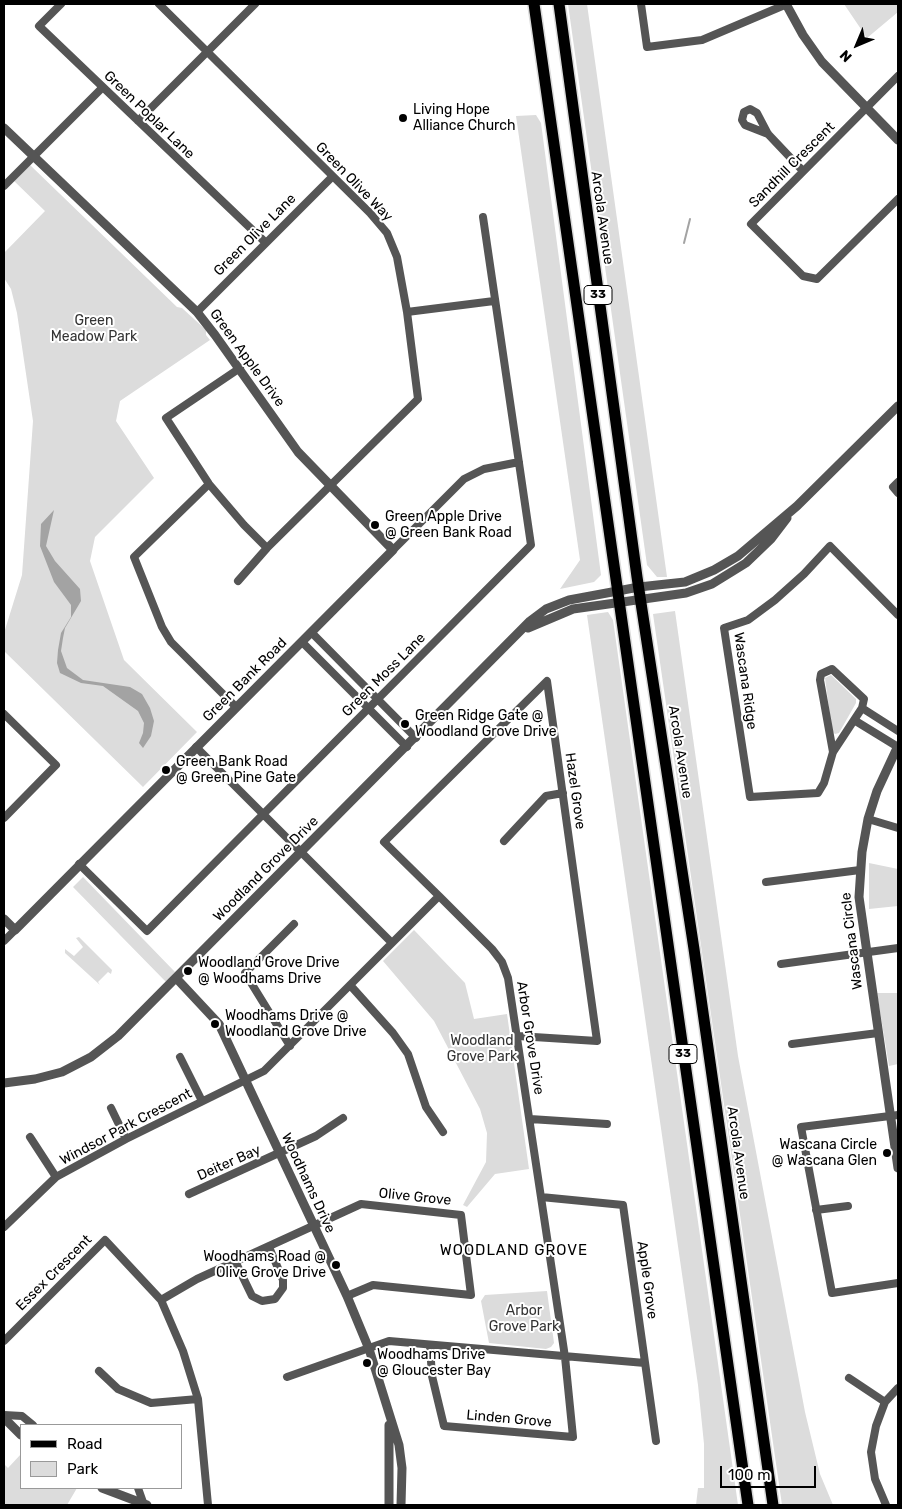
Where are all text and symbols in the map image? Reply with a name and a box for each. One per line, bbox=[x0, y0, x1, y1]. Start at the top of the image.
north arrow bbox=[832, 20, 882, 70]
text: N bbox=[836, 46, 856, 66]
street label: Green Poplar Lane bbox=[100, 67, 198, 163]
place label: Living Hope Alliance Church bbox=[413, 102, 515, 134]
marker: Living Hope Alliance Church bbox=[397, 112, 409, 124]
street label: Sandhill Crescent bbox=[746, 119, 838, 211]
street label: Green Olive Way bbox=[312, 139, 396, 225]
street label: Arcola Avenue bbox=[587, 170, 617, 266]
street label: Green Olive Lane bbox=[210, 190, 300, 280]
road number: 33 bbox=[584, 286, 612, 304]
street label: Green Apple Drive bbox=[206, 306, 288, 410]
park label: Green Meadow Park bbox=[51, 313, 137, 346]
place label: Green Apple Drive @ Green Bank Road bbox=[385, 509, 512, 542]
marker: Green Apple Drive @ Green Bank Road bbox=[369, 519, 381, 531]
street label: Green Moss Lane bbox=[339, 630, 429, 720]
street label: Wascana Ridge bbox=[730, 631, 760, 731]
street label: Green Bank Road bbox=[200, 635, 290, 725]
street label: Arcola Avenue bbox=[664, 704, 696, 800]
place label: Green Ridge Gate @ Woodland Grove Drive bbox=[415, 708, 557, 740]
marker: Green Ridge Gate @ Woodland Grove Drive bbox=[399, 718, 411, 730]
street label: Hazel Grove bbox=[561, 752, 589, 830]
place label: Green Bank Road @ Green Pine Gate bbox=[176, 754, 296, 786]
marker: Green Bank Road @ Green Pine Gate bbox=[160, 764, 172, 776]
street label: Woodland Grove Drive bbox=[210, 813, 322, 925]
street label: Wascana Circle bbox=[838, 891, 866, 991]
place label: Woodland Grove Drive @ Woodhams Drive bbox=[198, 955, 340, 988]
marker: Woodland Grove Drive @ Woodhams Drive bbox=[182, 965, 194, 977]
street label: Arbor Grove Drive bbox=[513, 980, 547, 1096]
place label: Woodhams Drive @ Woodland Grove Drive bbox=[225, 1008, 367, 1040]
marker: Woodhams Drive @ Woodland Grove Drive bbox=[209, 1018, 221, 1030]
park label: Woodland Grove Park bbox=[447, 1033, 517, 1066]
road number: 33 bbox=[669, 1044, 697, 1064]
street label: Windsor Park Crescent bbox=[57, 1085, 195, 1169]
street label: Arcola Avenue bbox=[723, 1105, 753, 1201]
street label: Woodhams Drive bbox=[278, 1130, 338, 1236]
place label: Wascana Circle @ Wascana Glen bbox=[772, 1137, 877, 1170]
street label: Deiter Bay bbox=[195, 1142, 263, 1184]
marker: Wascana Circle @ Wascana Glen bbox=[881, 1147, 893, 1159]
street label: Olive Grove bbox=[378, 1185, 452, 1209]
street label: Essex Crescent bbox=[13, 1232, 95, 1314]
street label: Apple Grove bbox=[633, 1240, 661, 1320]
district label: WOODLAND GROVE bbox=[438, 1242, 590, 1260]
place label: Woodhams Road @ Olive Grove Drive bbox=[203, 1249, 326, 1282]
marker: Woodhams Road @ Olive Grove Drive bbox=[330, 1259, 342, 1271]
park label: Arbor Grove Park bbox=[489, 1303, 559, 1335]
place label: Woodhams Drive @ Gloucester Bay bbox=[377, 1347, 491, 1380]
marker: Woodhams Drive @ Gloucester Bay bbox=[361, 1357, 373, 1369]
street label: Linden Grove bbox=[466, 1407, 552, 1431]
legend bbox=[20, 1424, 182, 1489]
text: Road bbox=[67, 1435, 103, 1453]
scale bar bbox=[722, 1456, 818, 1488]
text: Park bbox=[67, 1460, 98, 1478]
text: 100 m bbox=[728, 1466, 770, 1484]

